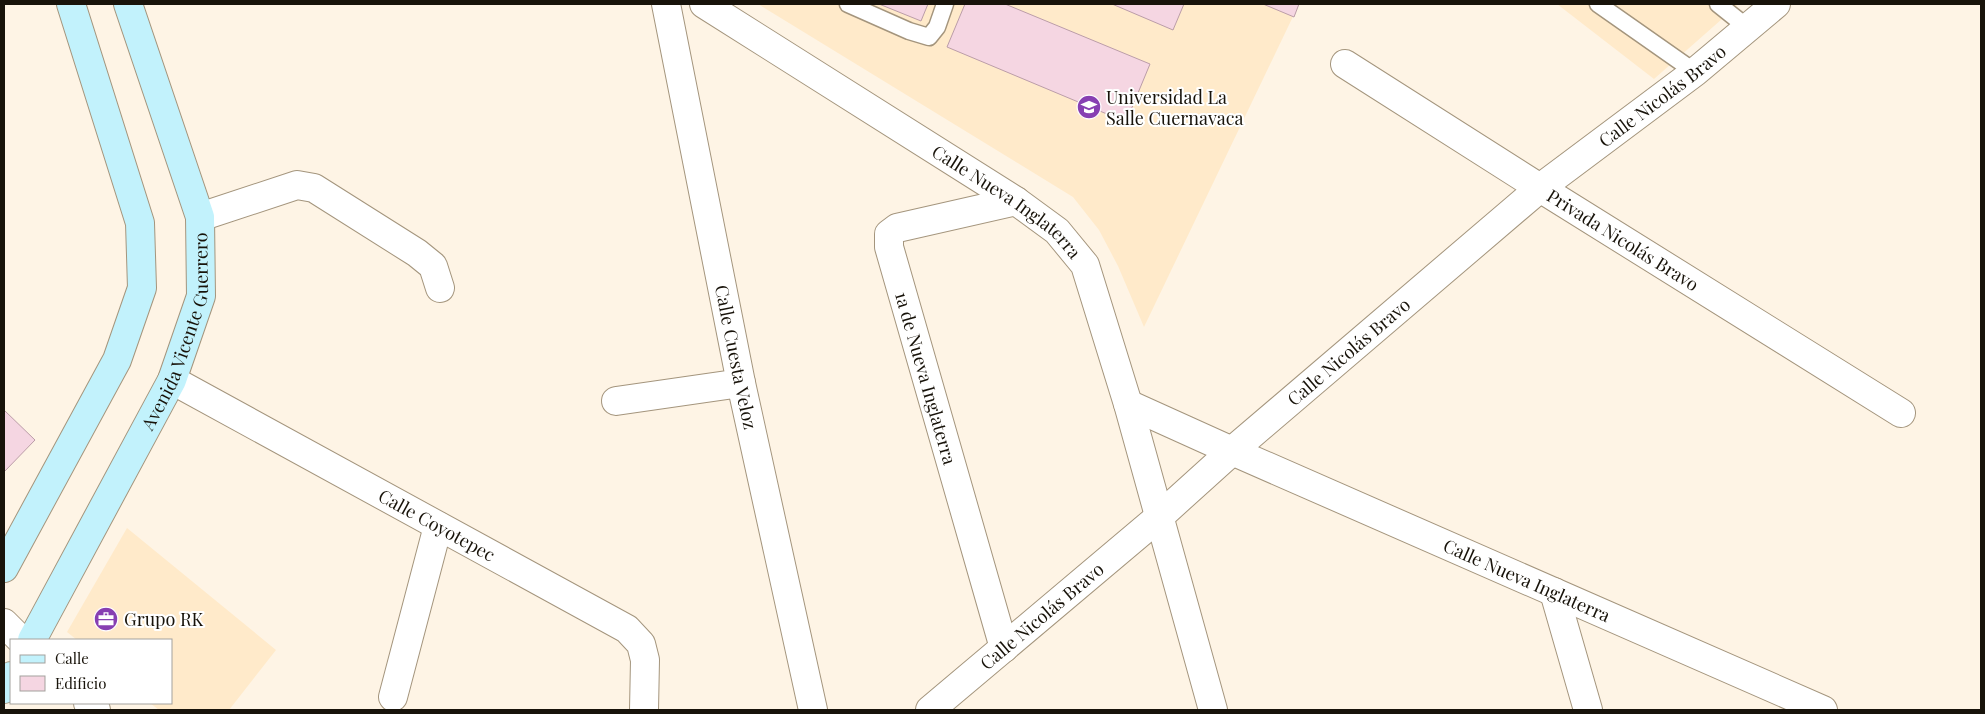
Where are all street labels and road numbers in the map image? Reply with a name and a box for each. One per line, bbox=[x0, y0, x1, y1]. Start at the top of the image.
street label: Calle Nicolás Bravo bbox=[1594, 39, 1731, 152]
street label: Calle Nueva Inglaterra bbox=[928, 139, 1087, 263]
street label: Privada Nicolás Bravo bbox=[1543, 183, 1704, 296]
street label: Avenida Vicente Guerrero bbox=[135, 232, 213, 435]
street label: Calle Cuesta Veloz bbox=[710, 283, 763, 432]
street label: 1a de Nueva Inglaterra bbox=[890, 289, 962, 467]
street label: Calle Nicolás Bravo bbox=[1282, 292, 1415, 411]
street label: Calle Coyotepec bbox=[374, 483, 500, 567]
street label: Calle Nueva Inglaterra bbox=[1440, 533, 1614, 627]
street label: Calle Nicolás Bravo bbox=[975, 557, 1109, 675]

